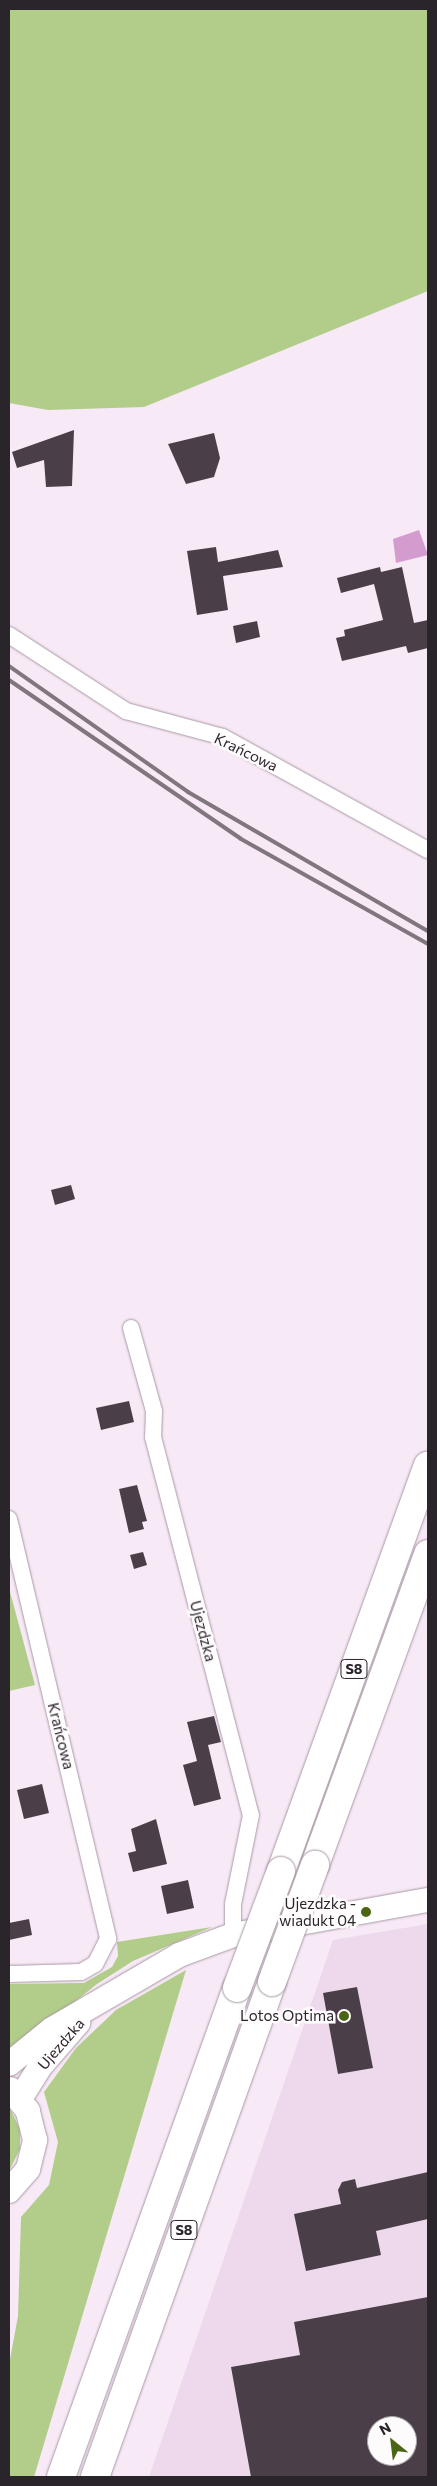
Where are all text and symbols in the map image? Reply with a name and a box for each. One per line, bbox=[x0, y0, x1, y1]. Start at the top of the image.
street label: Krańcowa bbox=[211, 729, 281, 775]
street label: Ujezdzka bbox=[186, 1599, 220, 1663]
road number: S8 bbox=[340, 1658, 368, 1680]
street label: Krańcowa bbox=[44, 1701, 78, 1771]
place label: Ujezdzka - wiadukt 04 bbox=[279, 1894, 356, 1929]
marker: Ujezdzka - wiadukt 04 bbox=[360, 1906, 372, 1918]
place label: Lotos Optima bbox=[240, 2007, 334, 2025]
marker: Lotos Optima bbox=[338, 2010, 350, 2022]
street label: Ujezdzka bbox=[34, 2015, 88, 2073]
road number: S8 bbox=[170, 2218, 198, 2242]
north arrow bbox=[367, 2416, 417, 2466]
text: N bbox=[376, 2418, 394, 2438]

